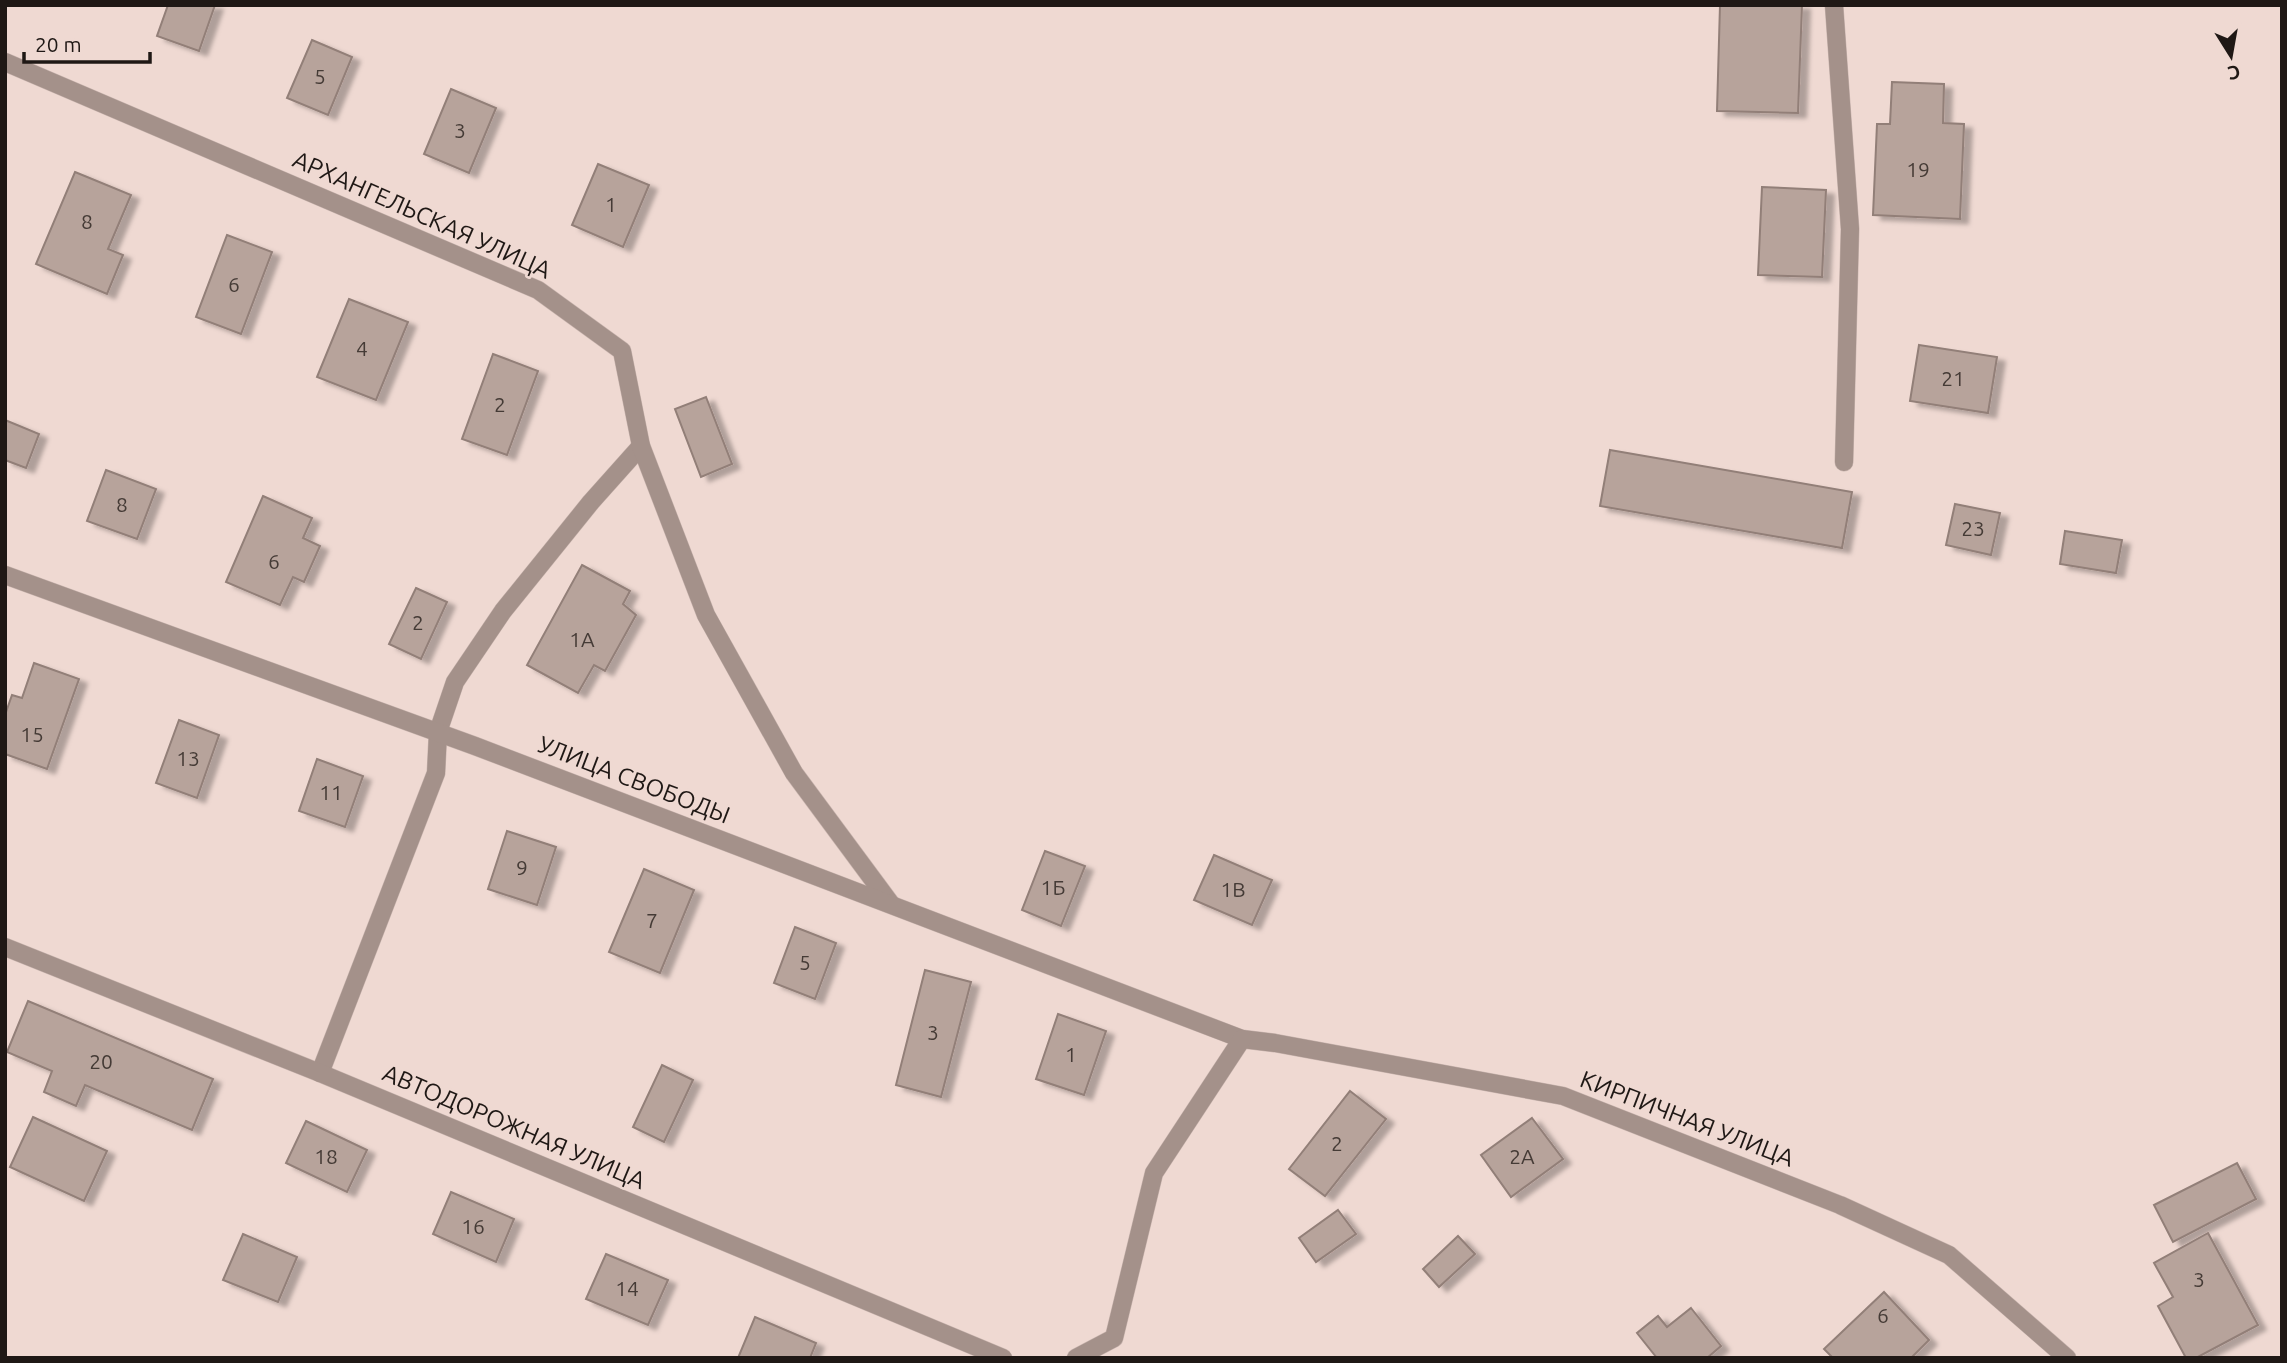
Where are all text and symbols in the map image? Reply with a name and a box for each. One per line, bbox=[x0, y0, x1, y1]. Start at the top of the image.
scale bar bbox=[24, 21, 150, 65]
north arrow bbox=[2196, 21, 2266, 91]
text: 20 m bbox=[35, 32, 82, 56]
text: С bbox=[2226, 61, 2242, 85]
house number: 5 bbox=[314, 64, 326, 88]
house number: 3 bbox=[454, 118, 466, 142]
street label: АРХАНГЕЛЬСКАЯ УЛИЦА bbox=[289, 145, 556, 284]
house number: 19 bbox=[1906, 157, 1930, 181]
house number: 1 bbox=[605, 192, 617, 216]
house number: 8 bbox=[81, 209, 93, 233]
house number: 6 bbox=[228, 272, 240, 296]
house number: 4 bbox=[356, 336, 368, 360]
house number: 21 bbox=[1941, 366, 1965, 390]
house number: 2 bbox=[494, 392, 506, 416]
house number: 8 bbox=[116, 492, 128, 516]
house number: 23 bbox=[1961, 516, 1985, 540]
house number: 6 bbox=[268, 549, 280, 573]
house number: 2 bbox=[412, 610, 424, 634]
house number: 1А bbox=[569, 627, 595, 651]
house number: 15 bbox=[20, 722, 44, 746]
street label: УЛИЦА СВОБОДЫ bbox=[534, 731, 734, 829]
house number: 13 bbox=[176, 746, 200, 770]
house number: 11 bbox=[319, 780, 343, 804]
house number: 9 bbox=[516, 855, 528, 879]
house number: 1Б bbox=[1041, 875, 1065, 899]
house number: 1В bbox=[1220, 877, 1246, 901]
house number: 7 bbox=[646, 908, 658, 932]
house number: 5 bbox=[799, 950, 811, 974]
house number: 3 bbox=[927, 1020, 939, 1044]
house number: 1 bbox=[1065, 1042, 1077, 1066]
house number: 20 bbox=[89, 1049, 113, 1073]
street label: АВТОДОРОЖНАЯ УЛИЦА bbox=[379, 1059, 650, 1194]
street label: КИРПИЧНАЯ УЛИЦА bbox=[1576, 1065, 1798, 1172]
house number: 2 bbox=[1331, 1131, 1343, 1155]
house number: 18 bbox=[314, 1144, 338, 1168]
house number: 2А bbox=[1509, 1144, 1535, 1168]
house number: 16 bbox=[461, 1214, 485, 1238]
house number: 3 bbox=[2193, 1267, 2205, 1291]
house number: 14 bbox=[615, 1276, 639, 1300]
house number: 6 bbox=[1877, 1303, 1889, 1327]

